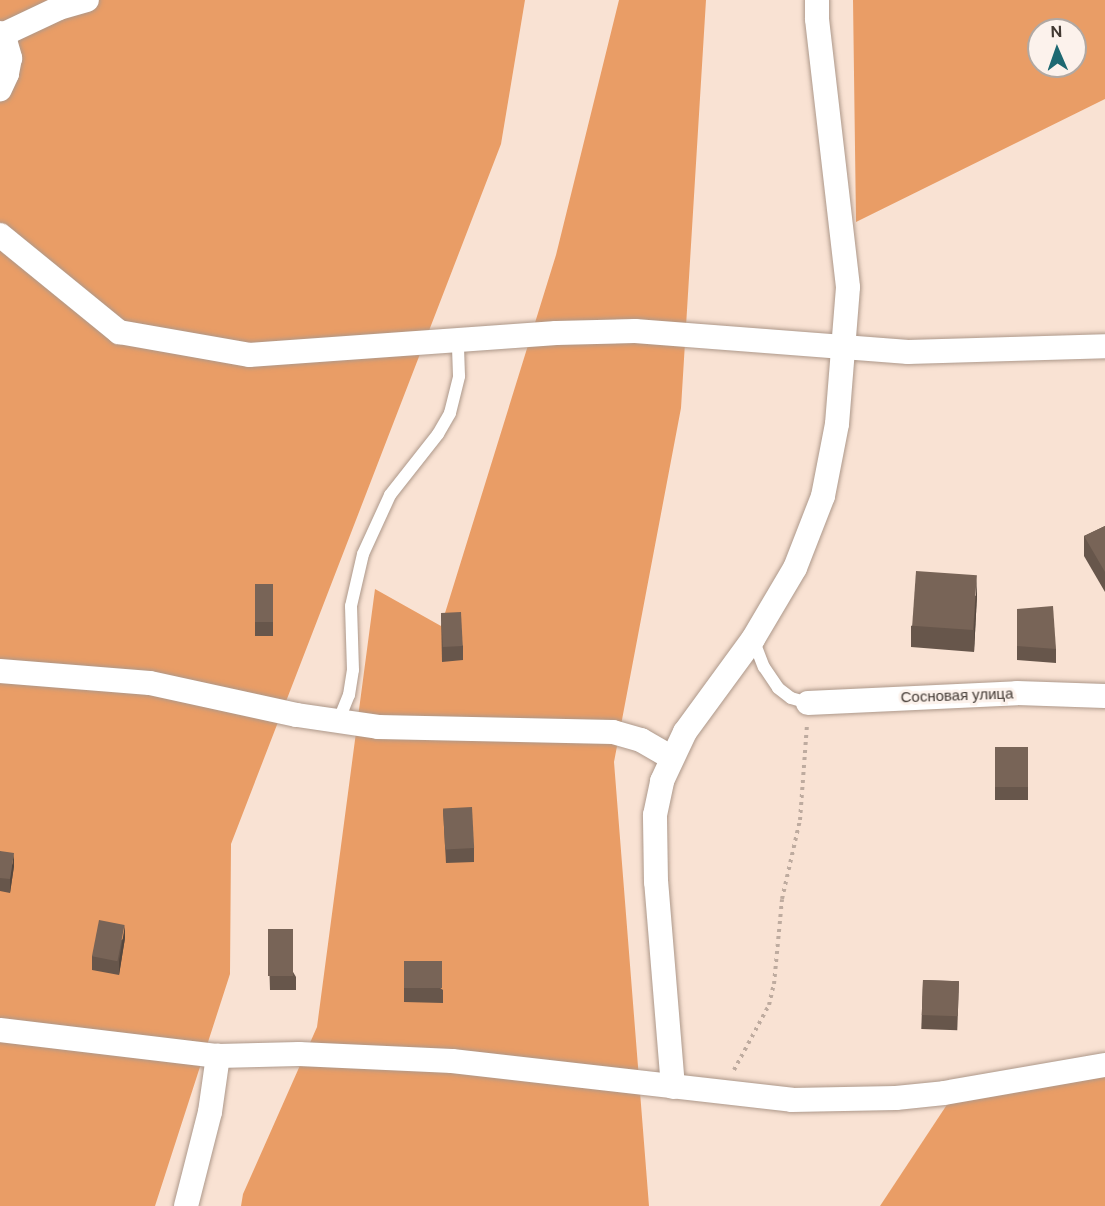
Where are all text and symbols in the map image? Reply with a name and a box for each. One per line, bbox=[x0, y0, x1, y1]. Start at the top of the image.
north arrow bbox=[1027, 18, 1087, 78]
text: N bbox=[1050, 21, 1063, 42]
street label: Сосновая улица bbox=[900, 685, 1014, 707]

